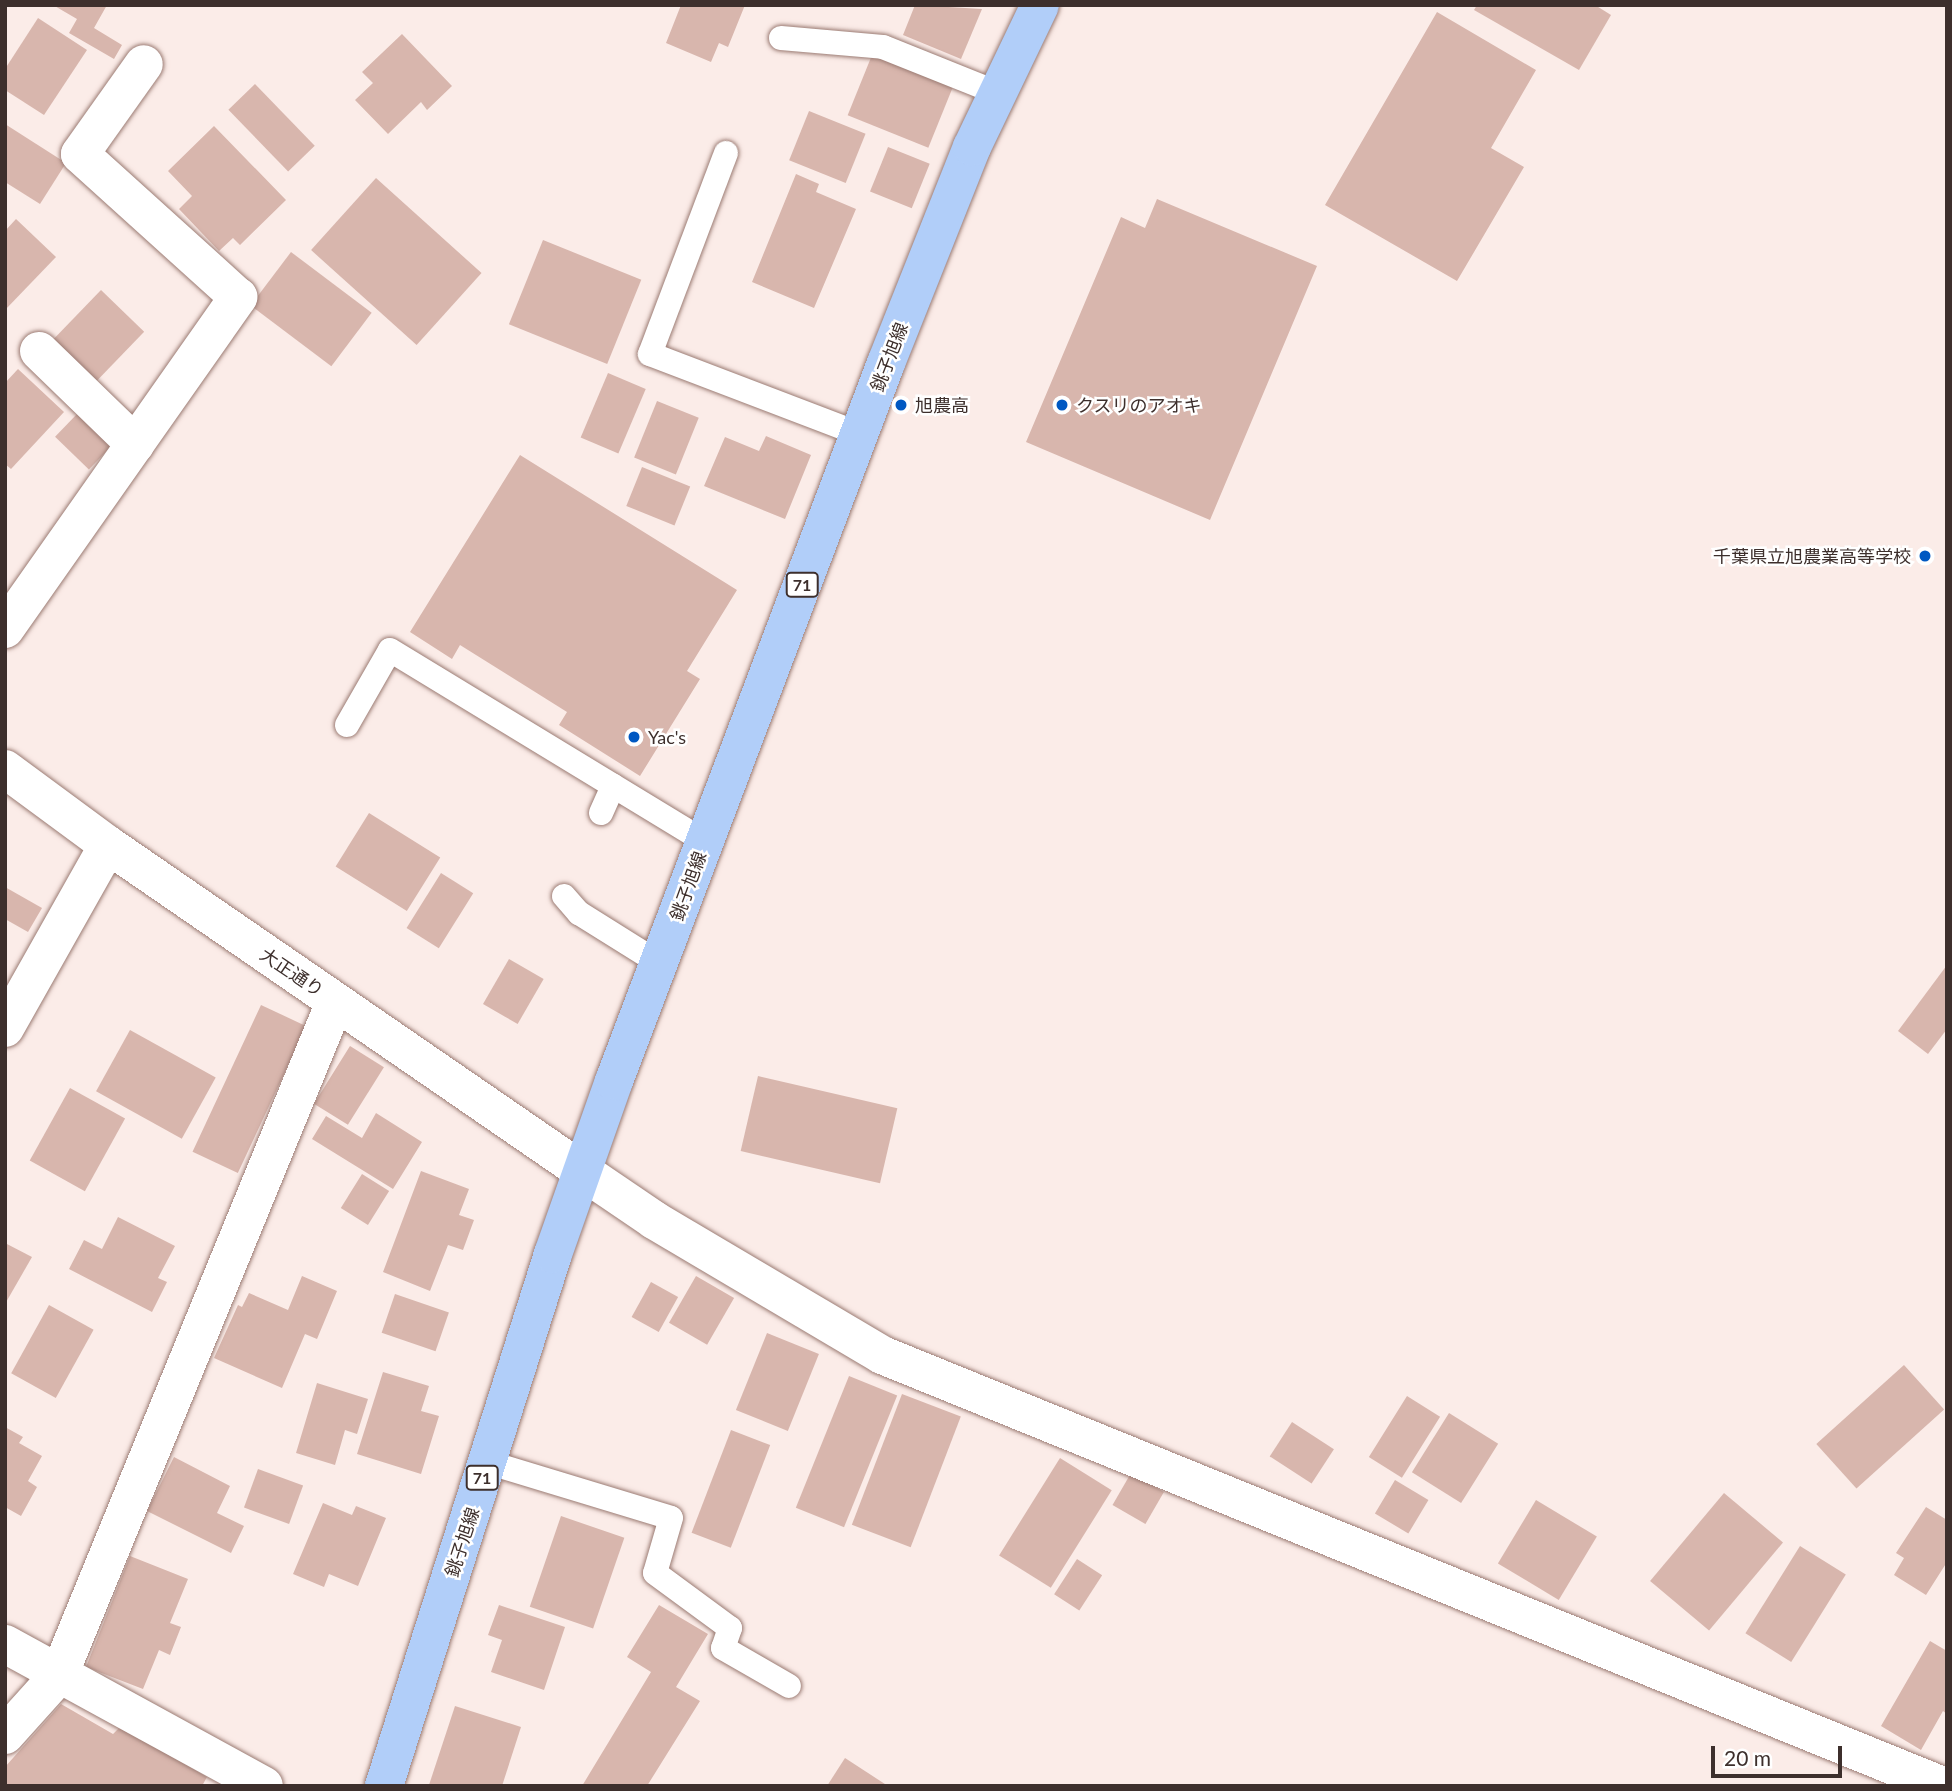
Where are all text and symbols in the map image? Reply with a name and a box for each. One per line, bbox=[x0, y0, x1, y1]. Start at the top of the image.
street label: 銚子旭線 bbox=[866, 320, 912, 394]
place label: 旭農高 bbox=[915, 394, 969, 416]
place label: クスリのアオキ bbox=[1076, 394, 1202, 416]
marker: 旭農高 bbox=[893, 397, 909, 413]
marker: クスリのアオキ bbox=[1054, 397, 1070, 413]
place label: 千葉県立旭農業高等学校 bbox=[1713, 545, 1911, 567]
marker: 千葉県立旭農業高等学校 bbox=[1917, 548, 1933, 564]
road number: 71 bbox=[784, 572, 820, 598]
place label: Yac's bbox=[648, 726, 686, 748]
marker: Yac's bbox=[626, 729, 642, 745]
street label: 銚子旭線 bbox=[666, 848, 710, 924]
street label: 大正通り bbox=[256, 943, 328, 1001]
road number: 71 bbox=[464, 1466, 500, 1490]
street label: 銚子旭線 bbox=[441, 1504, 483, 1580]
scale bar bbox=[1714, 1732, 1845, 1776]
text: 20 m bbox=[1724, 1745, 1771, 1770]

